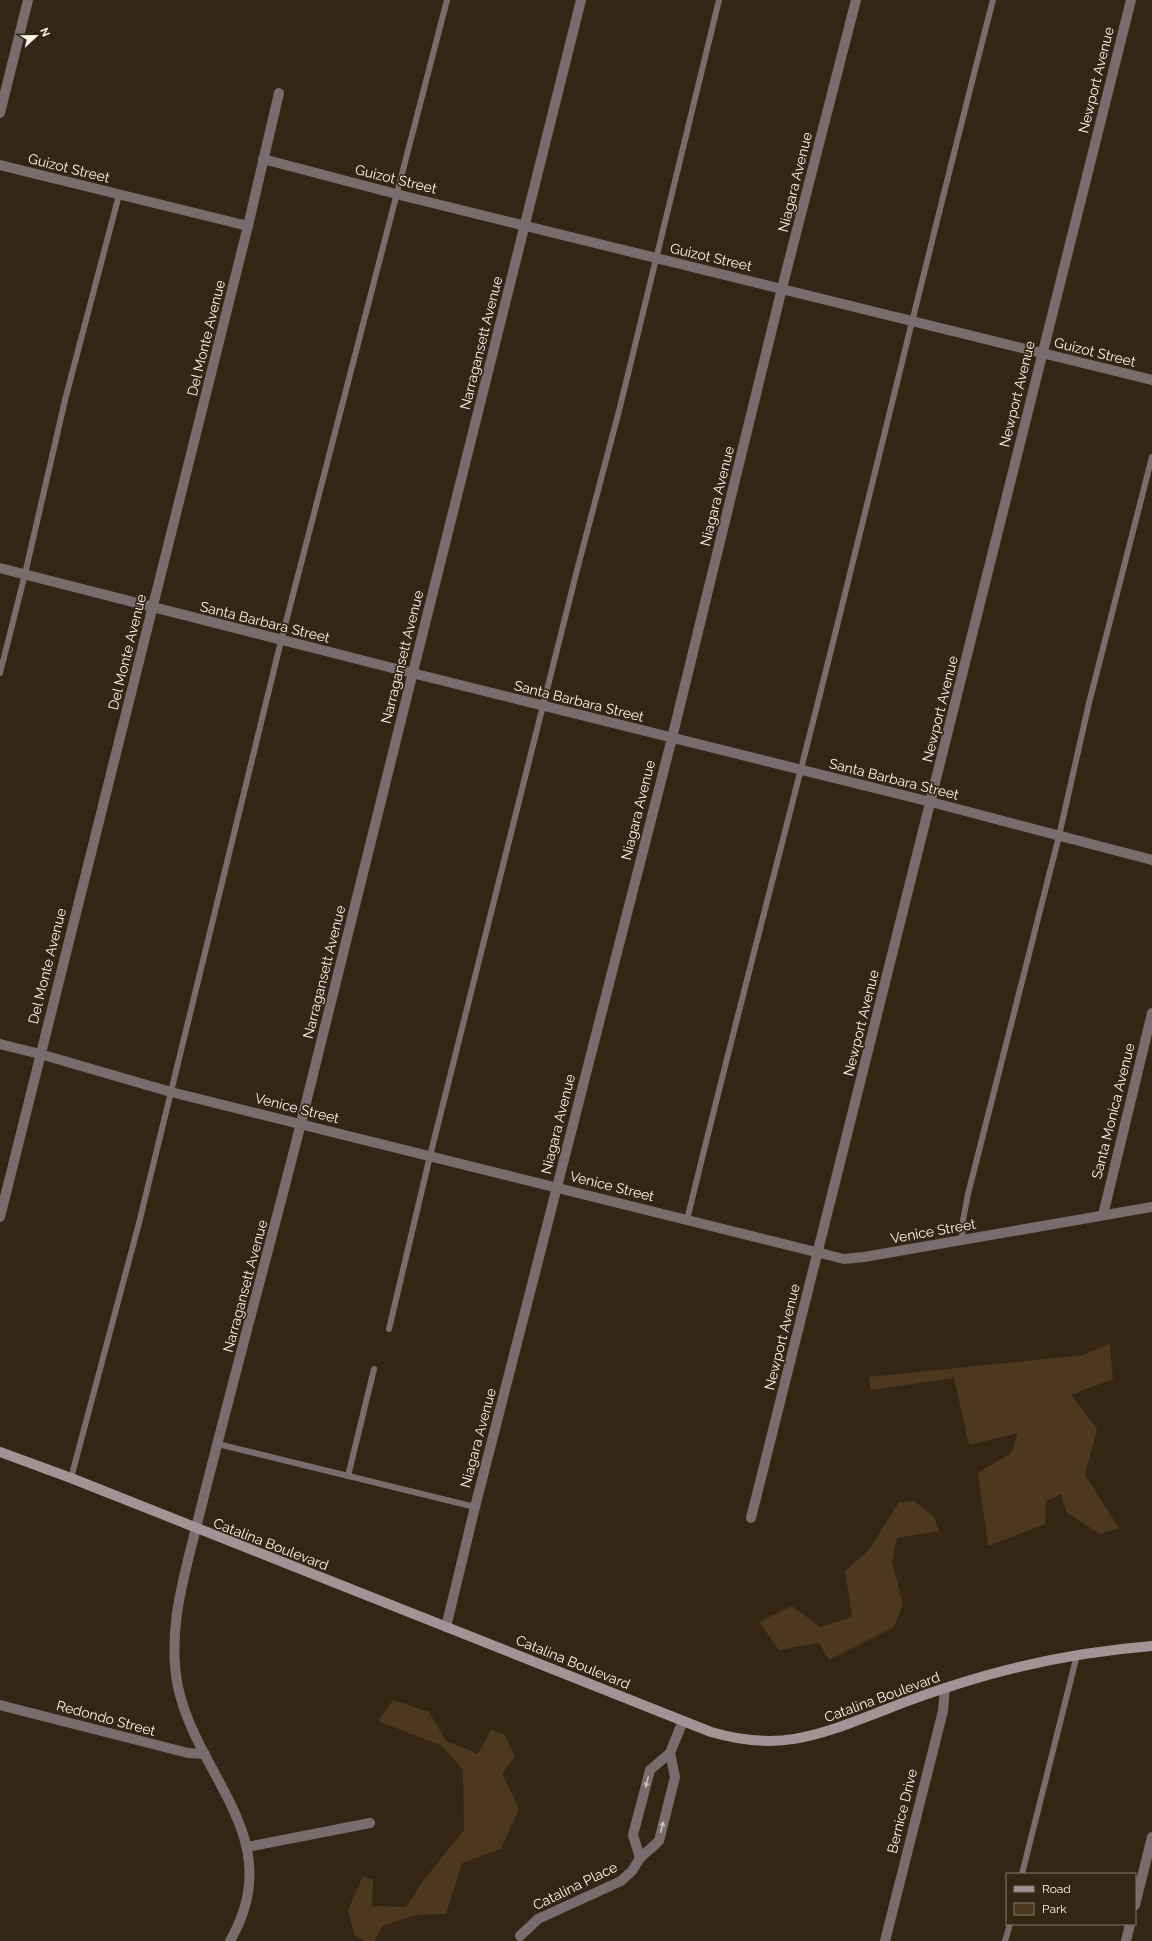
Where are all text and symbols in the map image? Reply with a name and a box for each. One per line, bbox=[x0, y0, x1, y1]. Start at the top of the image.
north arrow bbox=[16, 16, 56, 56]
street label: Newport Avenue bbox=[1075, 25, 1117, 135]
text: N bbox=[37, 26, 52, 39]
street label: Niagara Avenue bbox=[775, 130, 815, 234]
street label: Guizot Street bbox=[27, 150, 112, 186]
street label: Guizot Street bbox=[354, 161, 439, 197]
street label: Guizot Street bbox=[669, 240, 754, 274]
street label: Narragansett Avenue bbox=[457, 275, 505, 411]
street label: Del Monte Avenue bbox=[184, 278, 228, 398]
street label: Guizot Street bbox=[1053, 334, 1138, 370]
street label: Newport Avenue bbox=[996, 339, 1038, 449]
street label: Niagara Avenue bbox=[697, 444, 737, 548]
street label: Narragansett Avenue bbox=[378, 589, 426, 725]
street label: Del Monte Avenue bbox=[105, 592, 149, 712]
street label: Santa Barbara Street bbox=[198, 598, 332, 646]
street label: Newport Avenue bbox=[919, 654, 961, 764]
street label: Santa Barbara Street bbox=[512, 677, 646, 725]
street label: Santa Barbara Street bbox=[827, 755, 961, 803]
street label: Niagara Avenue bbox=[618, 758, 658, 862]
street label: Narragansett Avenue bbox=[300, 904, 348, 1040]
street label: Del Monte Avenue bbox=[25, 906, 69, 1026]
street label: Newport Avenue bbox=[840, 968, 882, 1078]
street label: Santa Monica Avenue bbox=[1088, 1041, 1138, 1181]
street label: Niagara Avenue bbox=[538, 1072, 578, 1176]
street label: Venice Street bbox=[253, 1090, 341, 1126]
street label: Venice Street bbox=[568, 1168, 656, 1204]
street label: Venice Street bbox=[889, 1216, 977, 1246]
street label: Narragansett Avenue bbox=[220, 1218, 270, 1354]
street label: Newport Avenue bbox=[761, 1282, 803, 1392]
street label: Niagara Avenue bbox=[457, 1386, 499, 1490]
street label: Catalina Boulevard bbox=[211, 1515, 331, 1573]
street label: Catalina Boulevard bbox=[514, 1632, 632, 1692]
street label: Catalina Boulevard bbox=[822, 1669, 942, 1725]
street label: Redondo Street bbox=[55, 1697, 158, 1739]
street label: Bernice Drive bbox=[884, 1767, 920, 1855]
one-way arrow bbox=[644, 1776, 650, 1788]
one-way arrow bbox=[660, 1821, 666, 1834]
street label: Catalina Place bbox=[530, 1859, 620, 1913]
legend bbox=[1006, 1873, 1136, 1925]
text: Road bbox=[1042, 1882, 1071, 1896]
text: Park bbox=[1042, 1902, 1067, 1916]

